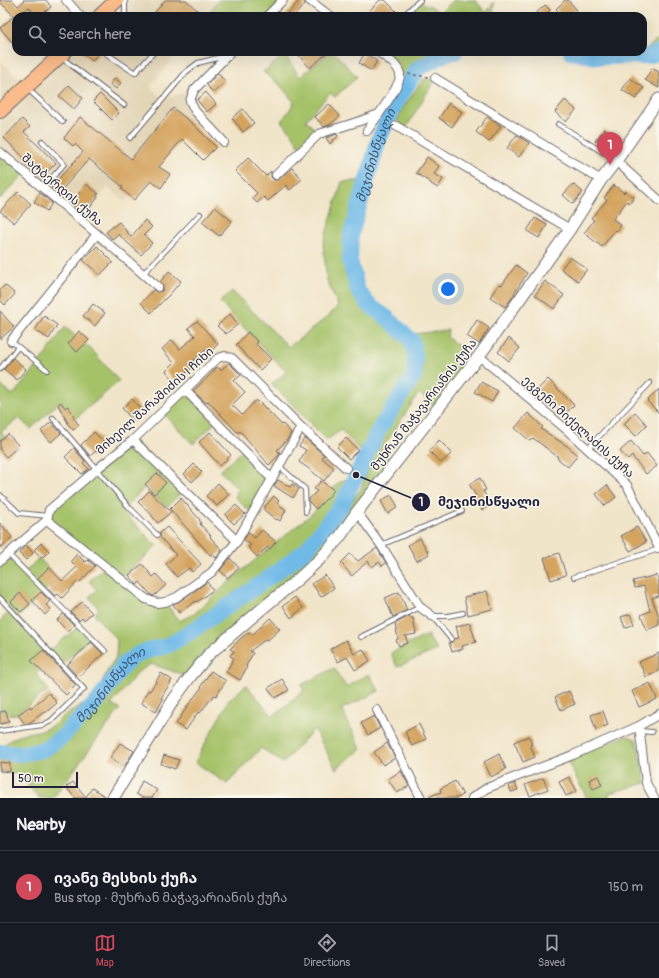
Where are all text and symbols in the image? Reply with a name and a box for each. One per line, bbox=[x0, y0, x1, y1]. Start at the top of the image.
search box bbox=[12, 12, 647, 56]
icon: search bbox=[26, 23, 48, 45]
text: Search here bbox=[58, 25, 131, 44]
water label: მეჯინისწყალი bbox=[353, 106, 400, 204]
pin: 1 bbox=[597, 132, 623, 165]
street label: შატბერდის ქუჩა bbox=[18, 151, 106, 229]
your location bbox=[438, 279, 458, 299]
street label: მუხრან მაჭავარიანის ქუჩა bbox=[368, 336, 480, 474]
street label: მიხეილ შარაშიძის I ჩიხი bbox=[93, 344, 217, 458]
street label: ევგენი მიქელაძის ქუჩა bbox=[519, 373, 637, 481]
callout: მეჯინისწყალი bbox=[411, 489, 548, 514]
text: მეჯინისწყალი bbox=[438, 494, 540, 510]
text: 1 bbox=[419, 495, 423, 510]
water label: მეჯინისწყალი bbox=[72, 644, 147, 727]
scale bar bbox=[12, 770, 78, 789]
text: 50 m bbox=[18, 772, 44, 785]
text: Nearby bbox=[16, 814, 65, 835]
text: ივანე მესხის ქუჩა bbox=[54, 869, 197, 888]
text: 1 bbox=[26, 879, 32, 895]
text: 150 m bbox=[608, 879, 643, 895]
text: Bus stop · მუხრან მაჭავარიანის ქუჩა bbox=[54, 890, 287, 906]
tab: Map bbox=[94, 932, 116, 969]
tab: Directions bbox=[304, 932, 350, 969]
tab: Saved bbox=[538, 932, 565, 969]

